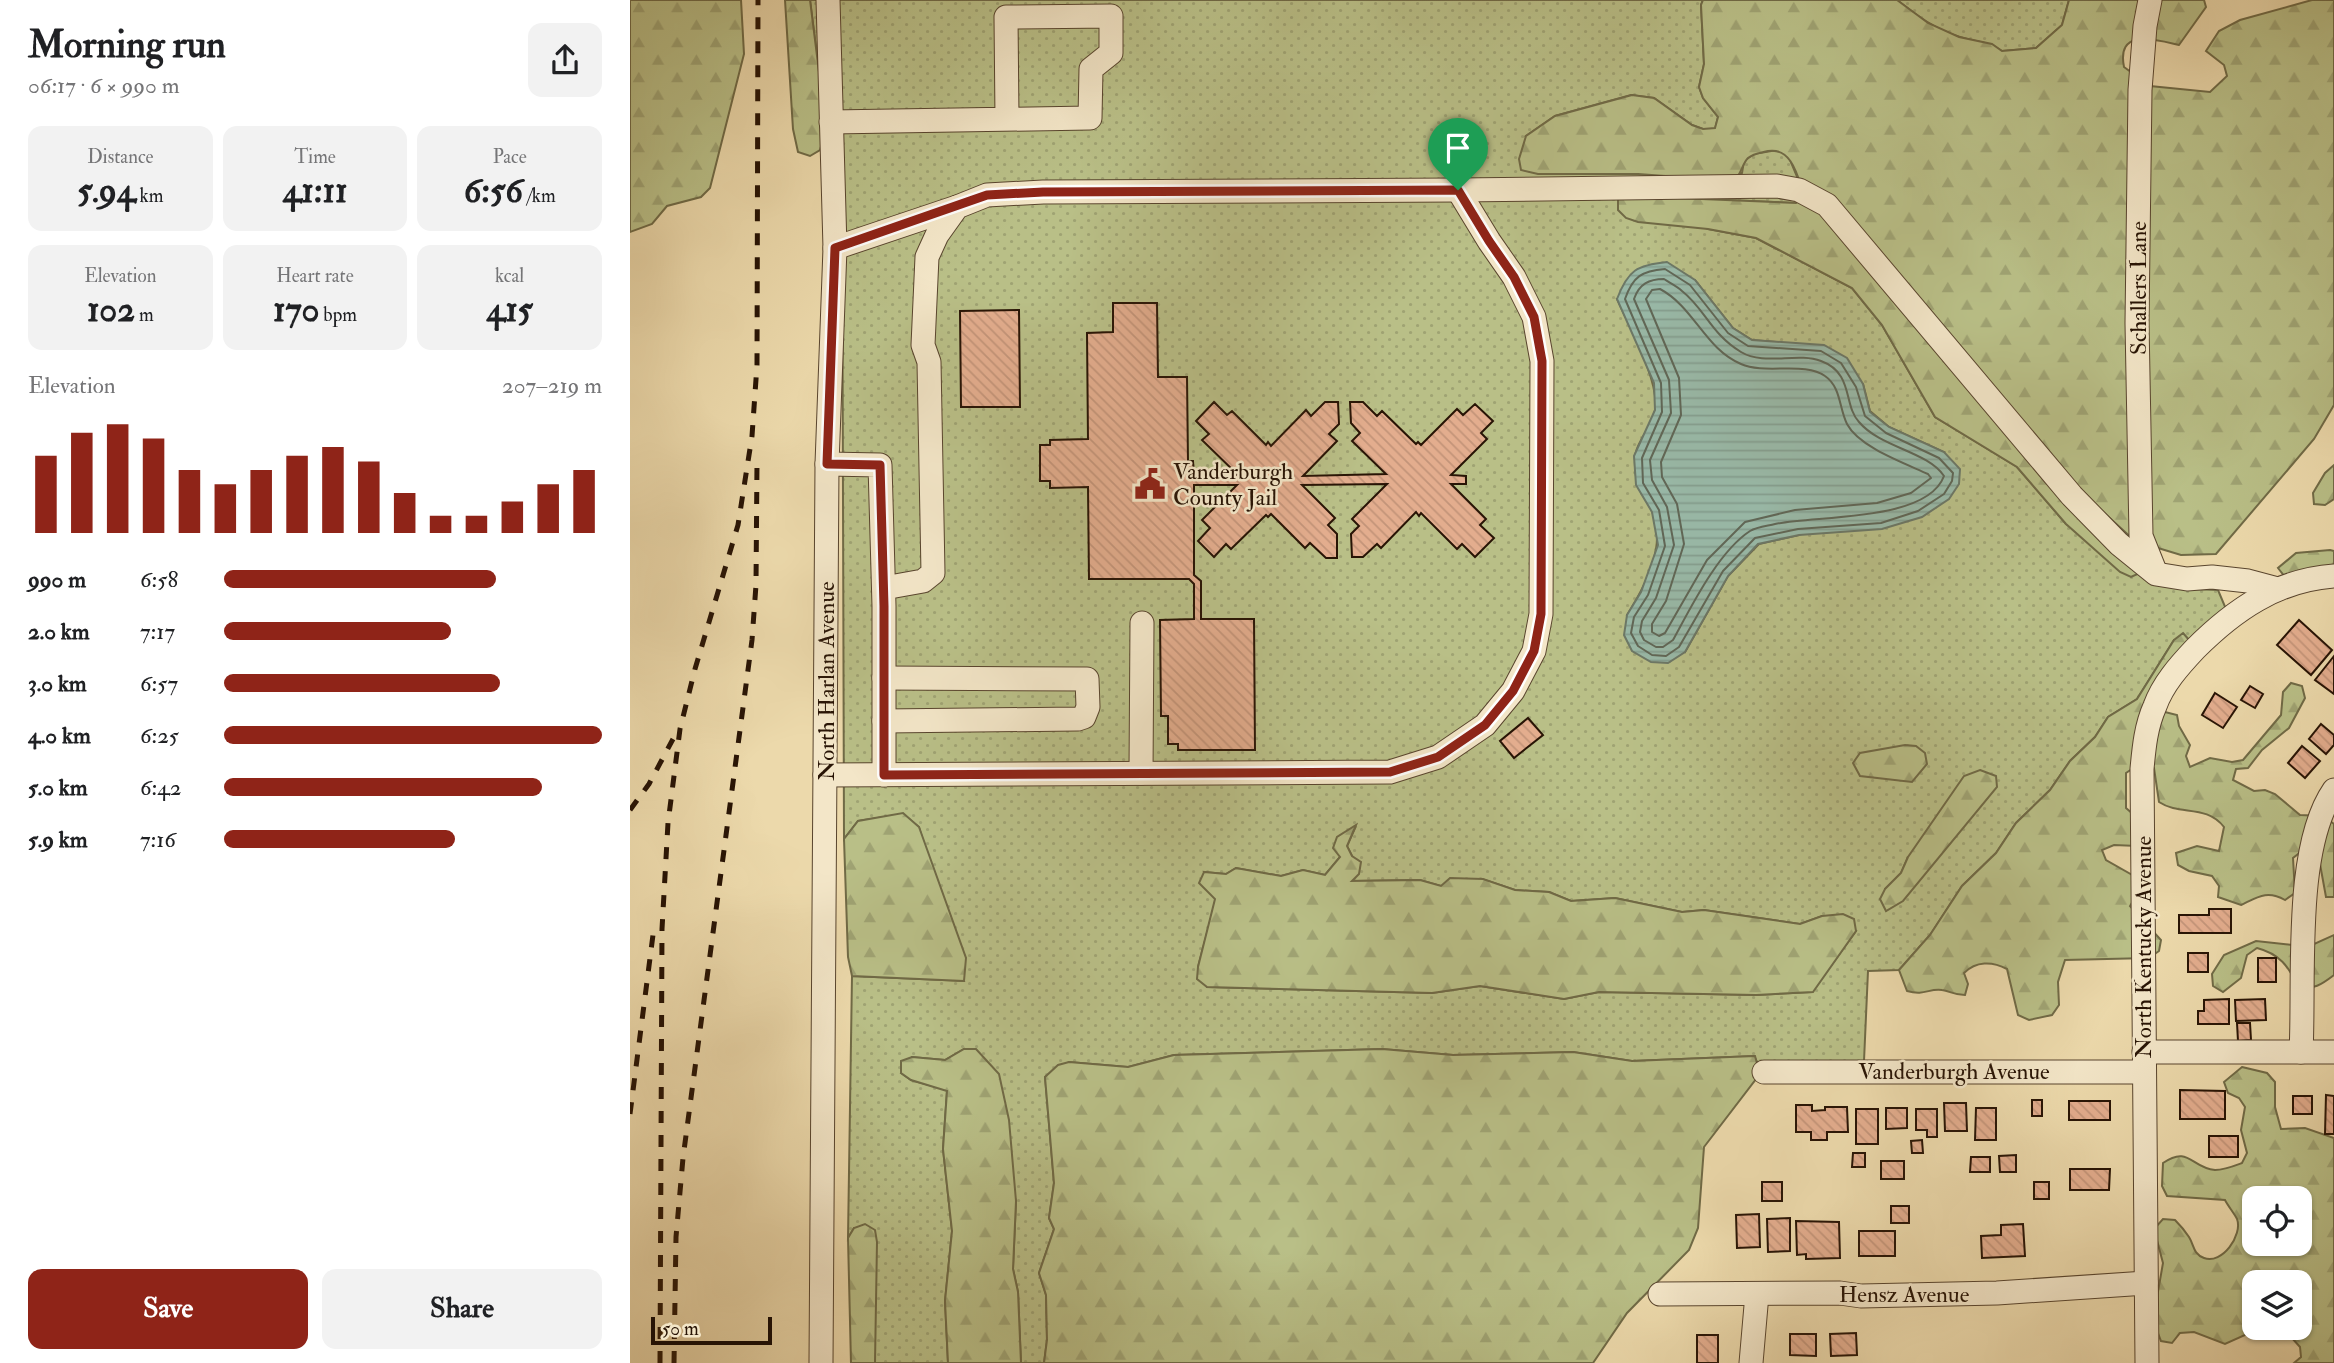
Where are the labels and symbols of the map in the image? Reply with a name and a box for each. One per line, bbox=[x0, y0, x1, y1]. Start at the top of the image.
pin bbox=[1428, 118, 1488, 190]
street label: Schallers Lane bbox=[2124, 221, 2153, 355]
place label: Vanderburgh County Jail bbox=[1173, 457, 1293, 512]
public building icon: Vanderburgh County Jail bbox=[1133, 467, 1167, 501]
street label: North Harlan Avenue bbox=[812, 581, 841, 781]
street label: North Kentucky Avenue bbox=[2129, 835, 2158, 1058]
street label: Vanderburgh Avenue bbox=[1858, 1057, 2050, 1086]
street label: Hensz Avenue bbox=[1839, 1280, 1970, 1309]
scale bar bbox=[651, 1314, 772, 1346]

